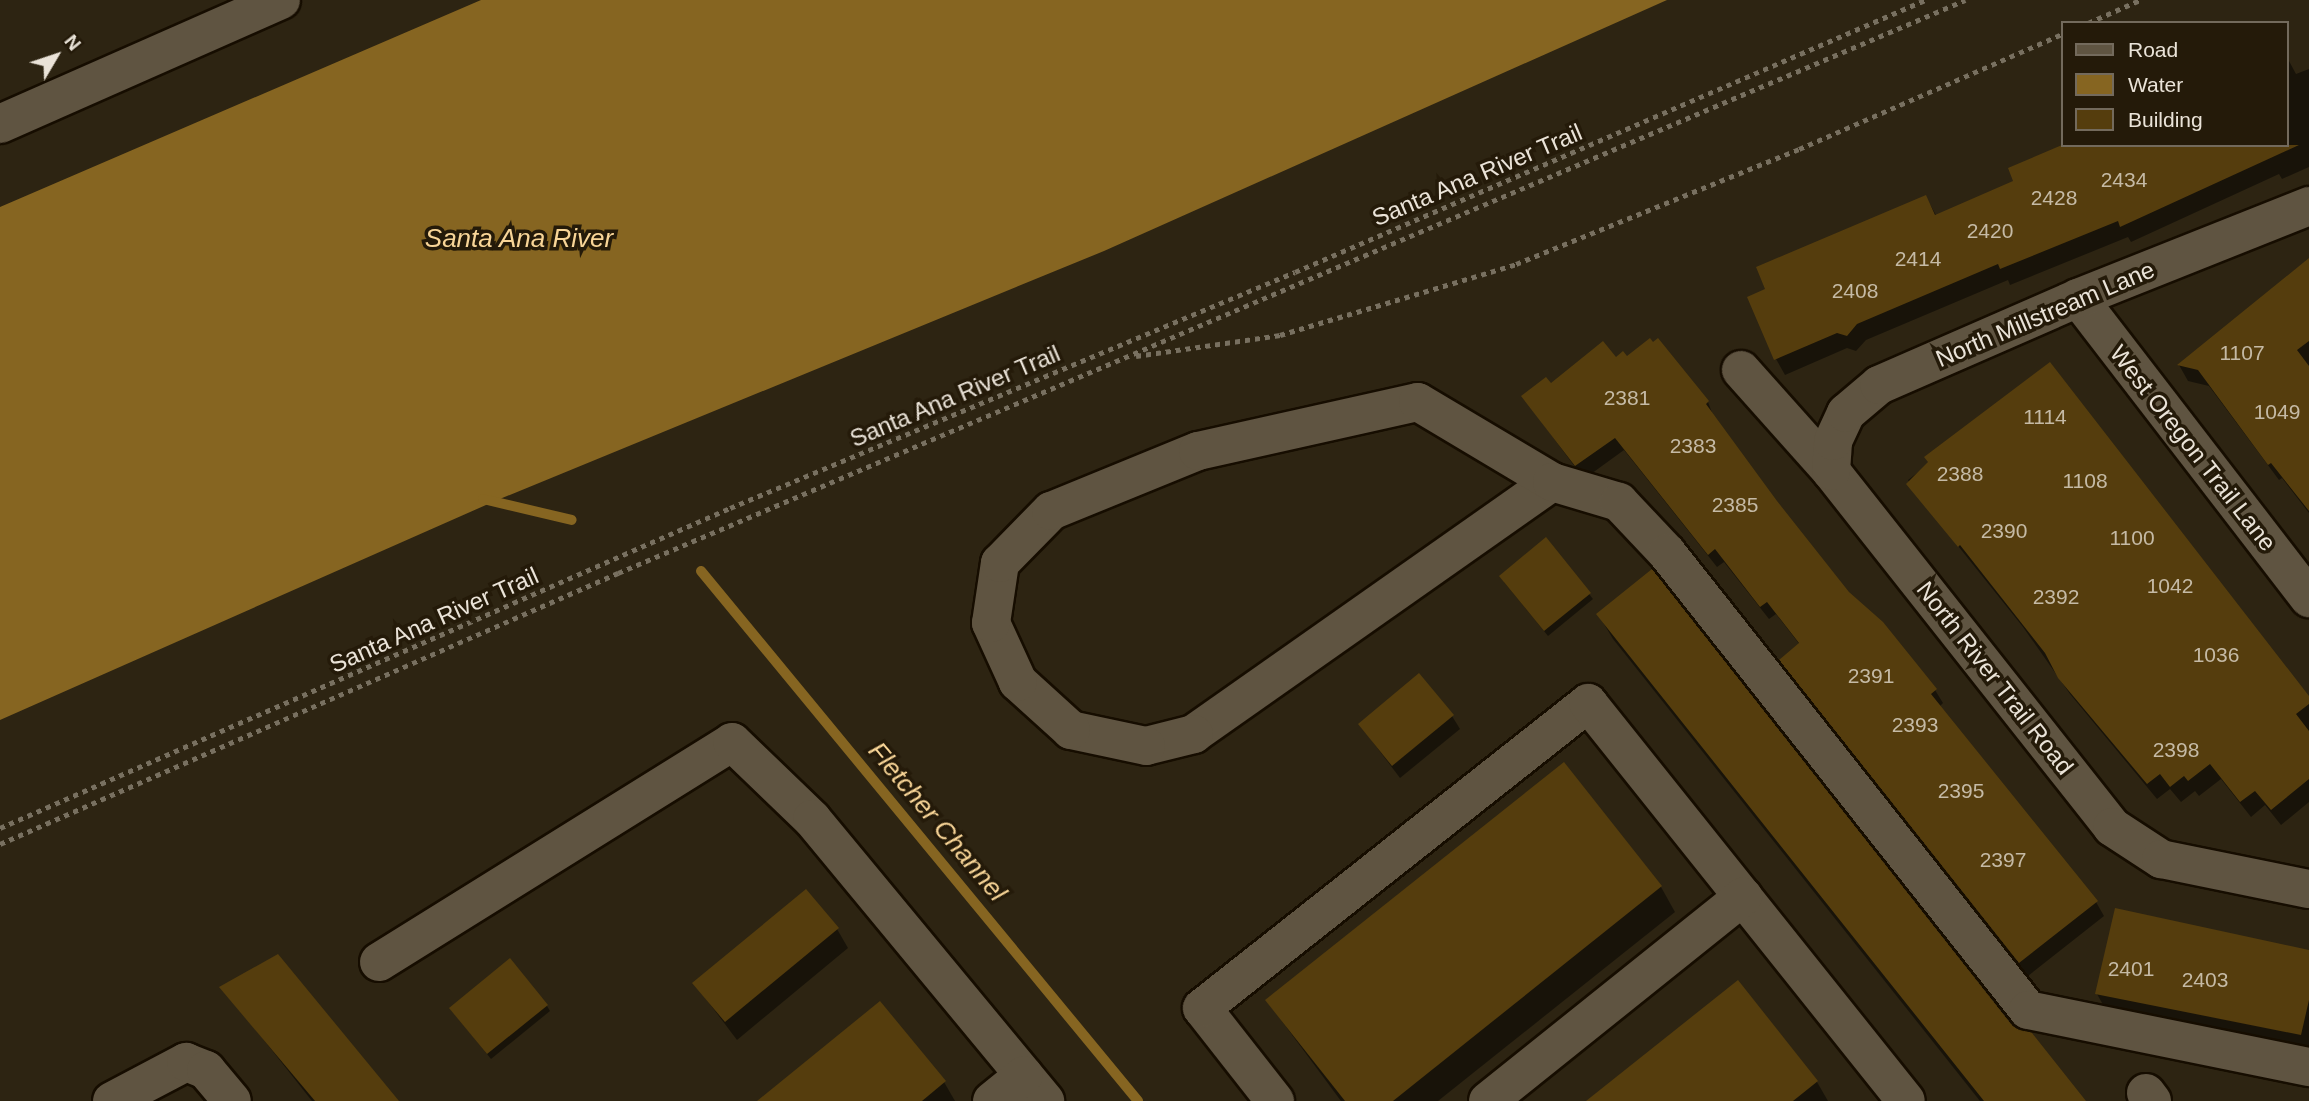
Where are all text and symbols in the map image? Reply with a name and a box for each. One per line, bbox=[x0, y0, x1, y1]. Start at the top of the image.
north arrow bbox=[21, 21, 91, 91]
legend bbox=[2060, 21, 2288, 147]
text: N bbox=[60, 31, 85, 54]
text: Road bbox=[2128, 38, 2178, 61]
text: Water bbox=[2128, 73, 2183, 96]
text: Building bbox=[2128, 108, 2203, 131]
street label: Santa Ana River Trail bbox=[1367, 117, 1587, 233]
house number: 2434 bbox=[2101, 167, 2147, 193]
house number: 2428 bbox=[2031, 185, 2077, 211]
house number: 2420 bbox=[1967, 218, 2013, 244]
water label: Santa Ana River bbox=[424, 223, 614, 255]
house number: 2414 bbox=[1895, 246, 1941, 272]
street label: North Millstream Lane bbox=[1931, 255, 2159, 373]
house number: 2408 bbox=[1832, 278, 1878, 304]
street label: Santa Ana River Trail bbox=[845, 338, 1065, 454]
street label: West Oregon Trail Lane bbox=[2104, 339, 2282, 557]
house number: 1107 bbox=[2219, 340, 2265, 366]
house number: 2381 bbox=[1604, 385, 1650, 411]
house number: 1049 bbox=[2254, 399, 2300, 425]
house number: 1114 bbox=[2023, 404, 2067, 430]
house number: 2383 bbox=[1670, 433, 1716, 459]
house number: 2388 bbox=[1937, 461, 1983, 487]
house number: 1108 bbox=[2062, 468, 2108, 494]
house number: 2385 bbox=[1712, 492, 1758, 518]
house number: 2390 bbox=[1981, 518, 2027, 544]
house number: 1100 bbox=[2109, 525, 2155, 551]
street label: Santa Ana River Trail bbox=[324, 561, 544, 679]
house number: 1042 bbox=[2147, 573, 2193, 599]
street label: North River Trail Road bbox=[1910, 575, 2080, 781]
house number: 2392 bbox=[2033, 584, 2079, 610]
house number: 1036 bbox=[2193, 642, 2239, 668]
house number: 2391 bbox=[1848, 663, 1894, 689]
house number: 2393 bbox=[1892, 712, 1938, 738]
water label: Fletcher Channel bbox=[861, 736, 1013, 908]
house number: 2398 bbox=[2153, 737, 2199, 763]
house number: 2395 bbox=[1938, 778, 1984, 804]
house number: 2397 bbox=[1980, 847, 2026, 873]
house number: 2401 bbox=[2108, 956, 2154, 982]
house number: 2403 bbox=[2182, 967, 2228, 993]

